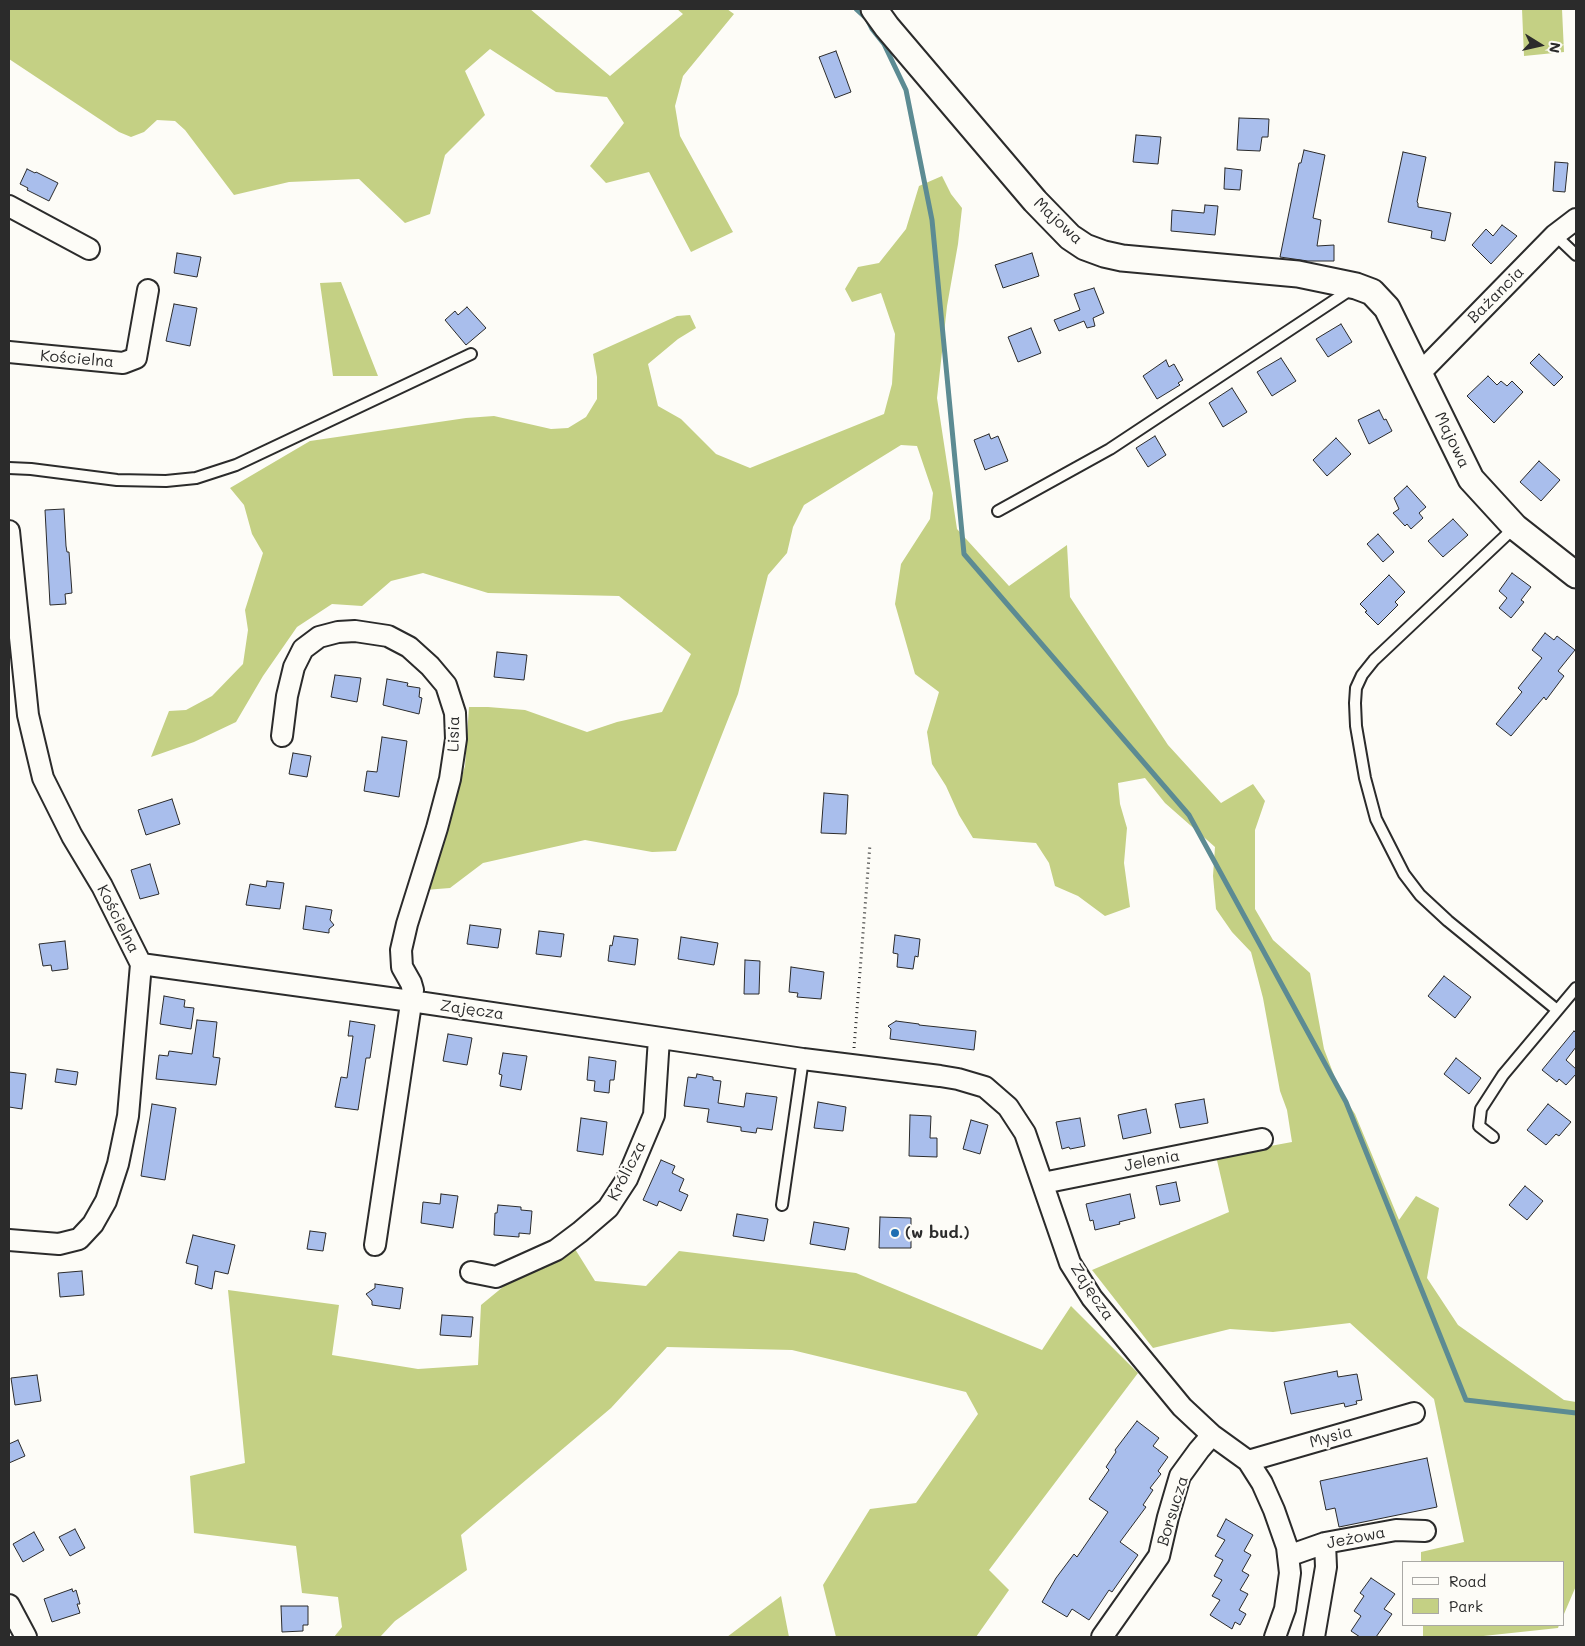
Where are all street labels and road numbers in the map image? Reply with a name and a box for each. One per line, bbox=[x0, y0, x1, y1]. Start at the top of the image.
street label: Majowa bbox=[1030, 194, 1086, 248]
street label: Bażancia bbox=[1464, 263, 1528, 327]
street label: Kościelna bbox=[39, 346, 115, 372]
street label: Majowa bbox=[1430, 409, 1474, 471]
street label: Lisia bbox=[444, 716, 464, 752]
street label: Kościelna bbox=[93, 882, 143, 956]
street label: Zajęcza bbox=[439, 996, 505, 1024]
street label: Królicza bbox=[604, 1138, 650, 1204]
street label: Jelenia bbox=[1123, 1146, 1181, 1176]
street label: Zajęcza bbox=[1066, 1260, 1118, 1324]
street label: Mysia bbox=[1307, 1422, 1355, 1452]
street label: Borsucza bbox=[1153, 1474, 1193, 1548]
street label: Jeżowa bbox=[1325, 1523, 1387, 1553]

